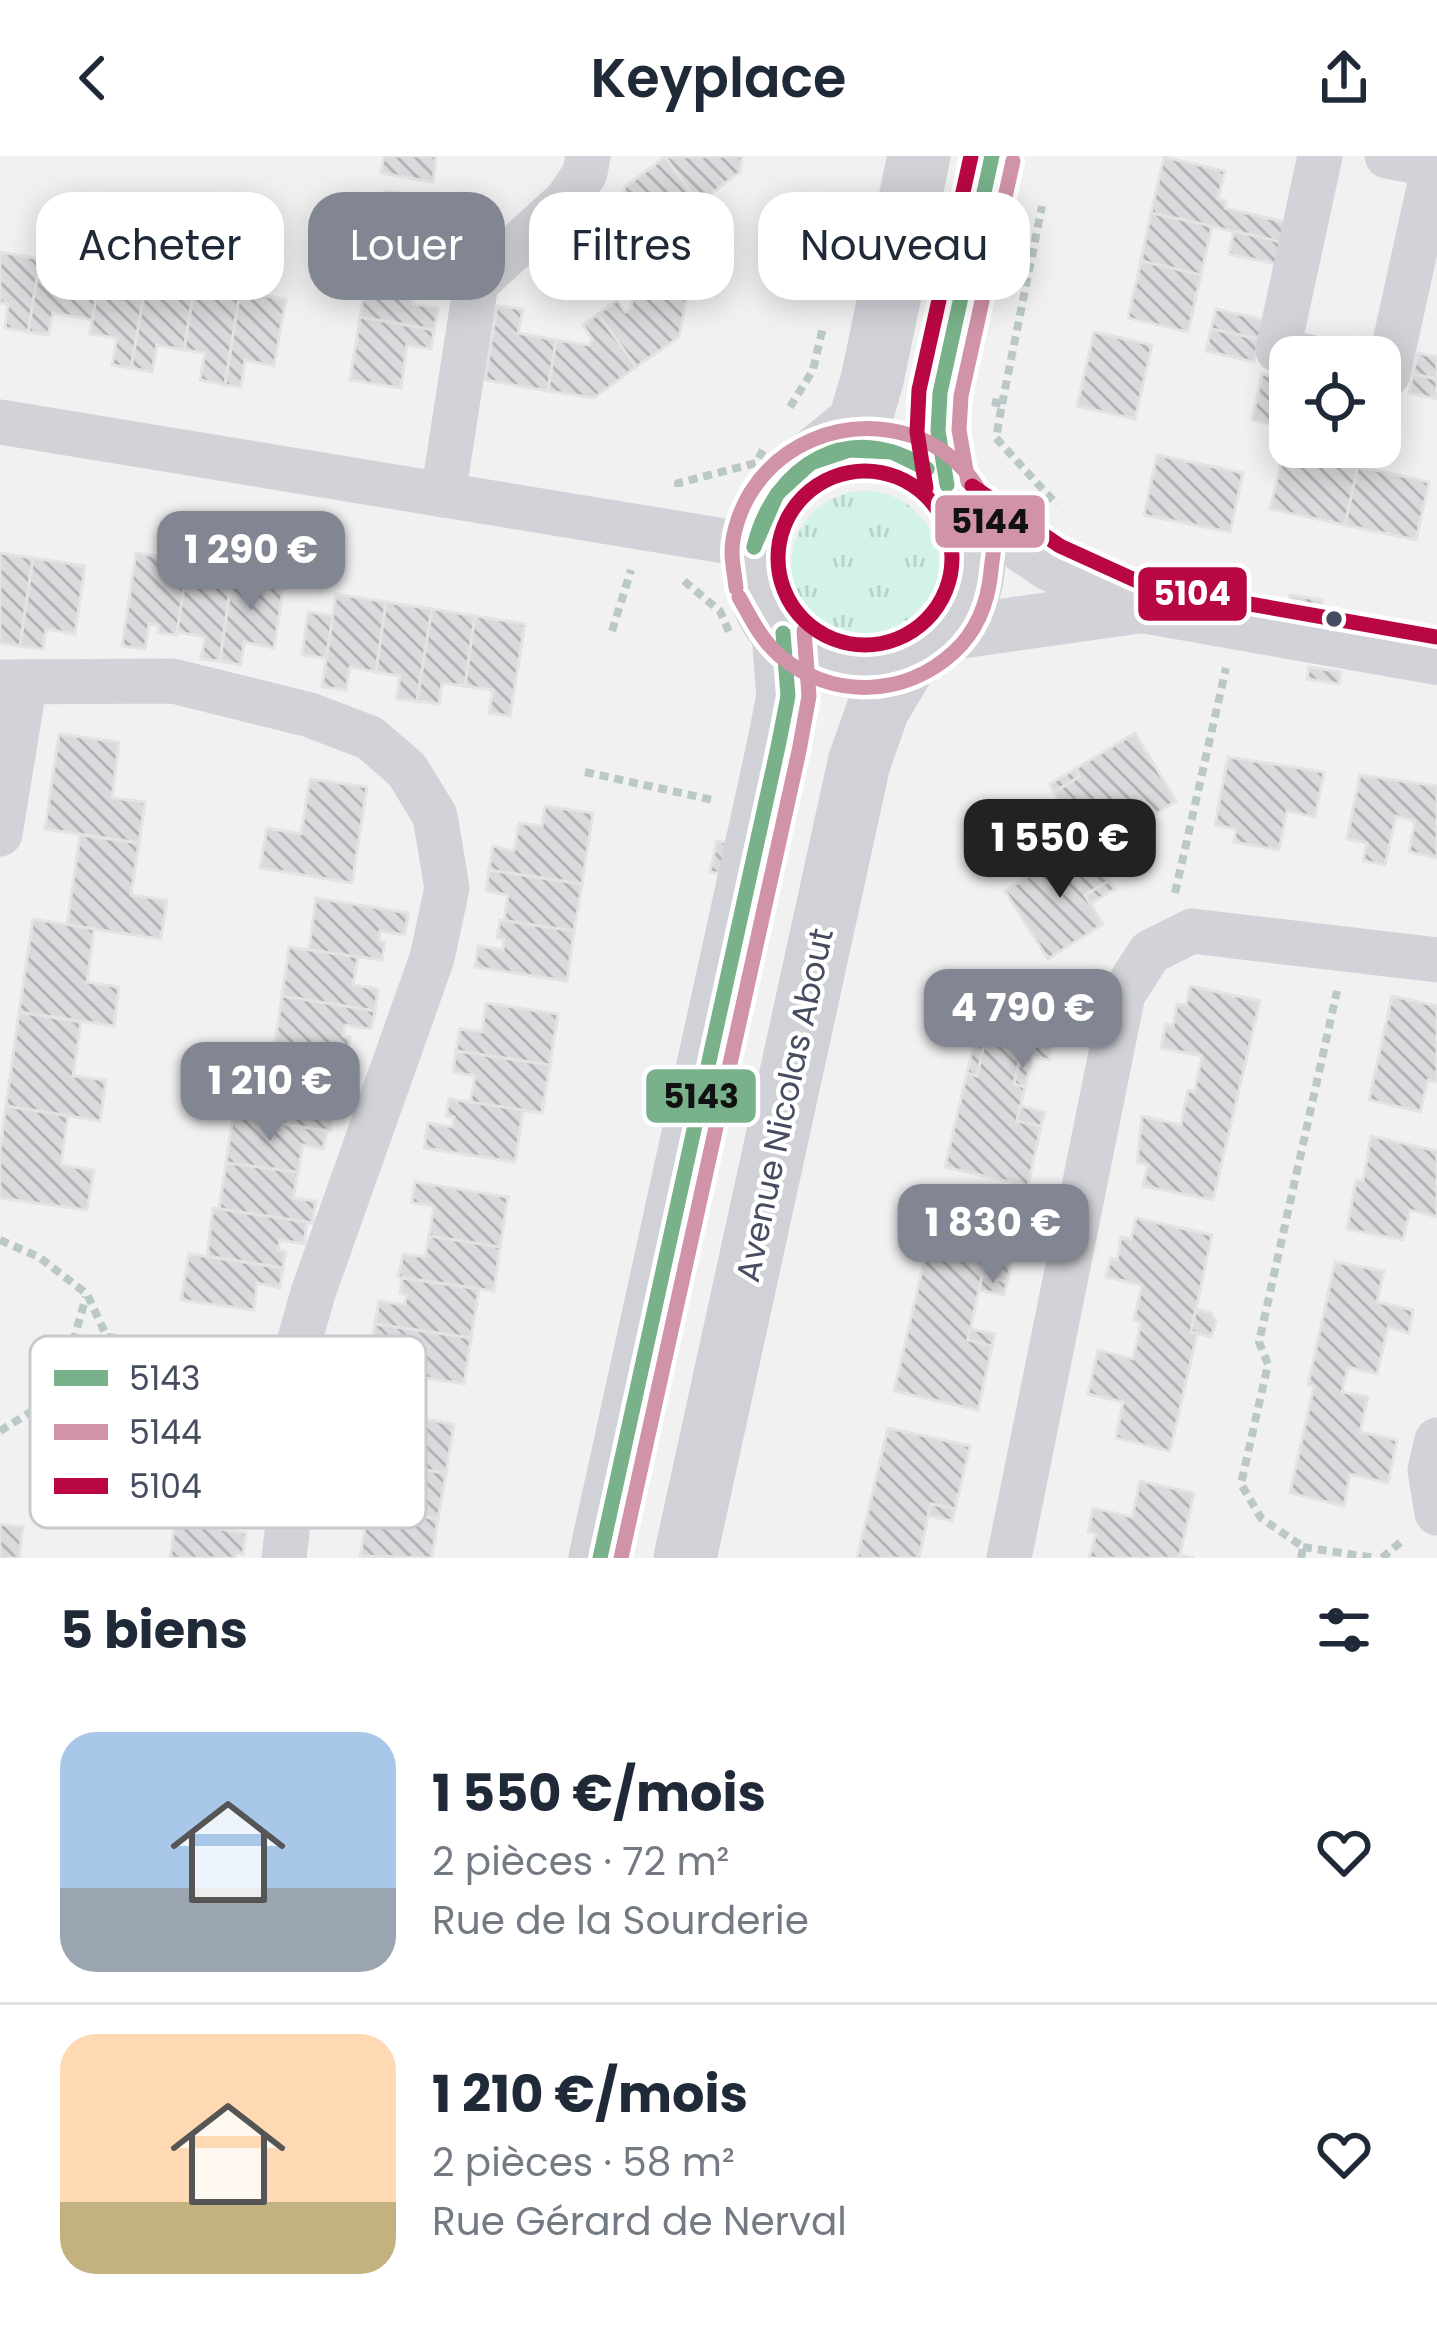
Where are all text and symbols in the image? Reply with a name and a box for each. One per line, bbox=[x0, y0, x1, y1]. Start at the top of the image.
text: Keyplace bbox=[591, 40, 846, 116]
icon: back bbox=[60, 45, 126, 111]
icon: share bbox=[1311, 45, 1377, 111]
chip: Acheter bbox=[36, 192, 284, 300]
chip: Louer bbox=[308, 192, 505, 300]
chip: Filtres bbox=[529, 192, 734, 300]
chip: Nouveau bbox=[758, 192, 1030, 300]
map controls bbox=[1269, 336, 1401, 468]
button: locate bbox=[1269, 336, 1401, 468]
line badge: 5144 bbox=[933, 493, 1047, 550]
text: 5144 bbox=[951, 498, 1029, 545]
pin: 1 290 € bbox=[140, 511, 362, 613]
text: 1 290 € bbox=[184, 522, 318, 577]
line badge: 5104 bbox=[1136, 565, 1249, 623]
text: 5104 bbox=[1153, 570, 1231, 617]
unlabelled marker bbox=[1323, 608, 1345, 630]
pin: 1 550 € bbox=[949, 799, 1171, 901]
text: 1 550 € bbox=[991, 810, 1129, 865]
street label: Avenue Nicolas About bbox=[724, 924, 845, 1286]
pin: 4 790 € bbox=[912, 969, 1134, 1071]
text: 4 790 € bbox=[951, 980, 1095, 1035]
pin: 1 210 € bbox=[159, 1042, 381, 1144]
text: 1 210 € bbox=[208, 1053, 332, 1108]
line badge: 5143 bbox=[644, 1067, 758, 1125]
text: 5143 bbox=[663, 1073, 739, 1120]
pin: 1 830 € bbox=[882, 1184, 1104, 1286]
text: 1 830 € bbox=[925, 1195, 1061, 1250]
legend bbox=[30, 1336, 426, 1528]
text: 5143 bbox=[129, 1355, 200, 1402]
text: 5144 bbox=[129, 1409, 202, 1456]
text: 5104 bbox=[129, 1463, 202, 1510]
text: 5 biens bbox=[60, 1594, 248, 1666]
icon: filters bbox=[1311, 1597, 1377, 1663]
text: 1 550 €/mois bbox=[432, 1757, 766, 1829]
icon: home bbox=[156, 1780, 300, 1924]
icon: heart bbox=[1311, 1819, 1377, 1885]
text: 2 pièces · 72 m² bbox=[432, 1834, 729, 1889]
text: Rue de la Sourderie bbox=[432, 1893, 809, 1948]
text: 1 210 €/mois bbox=[432, 2058, 748, 2130]
icon: home bbox=[156, 2082, 300, 2226]
icon: heart bbox=[1311, 2121, 1377, 2187]
text: 2 pièces · 58 m² bbox=[432, 2135, 735, 2190]
text: Rue Gérard de Nerval bbox=[432, 2194, 847, 2249]

